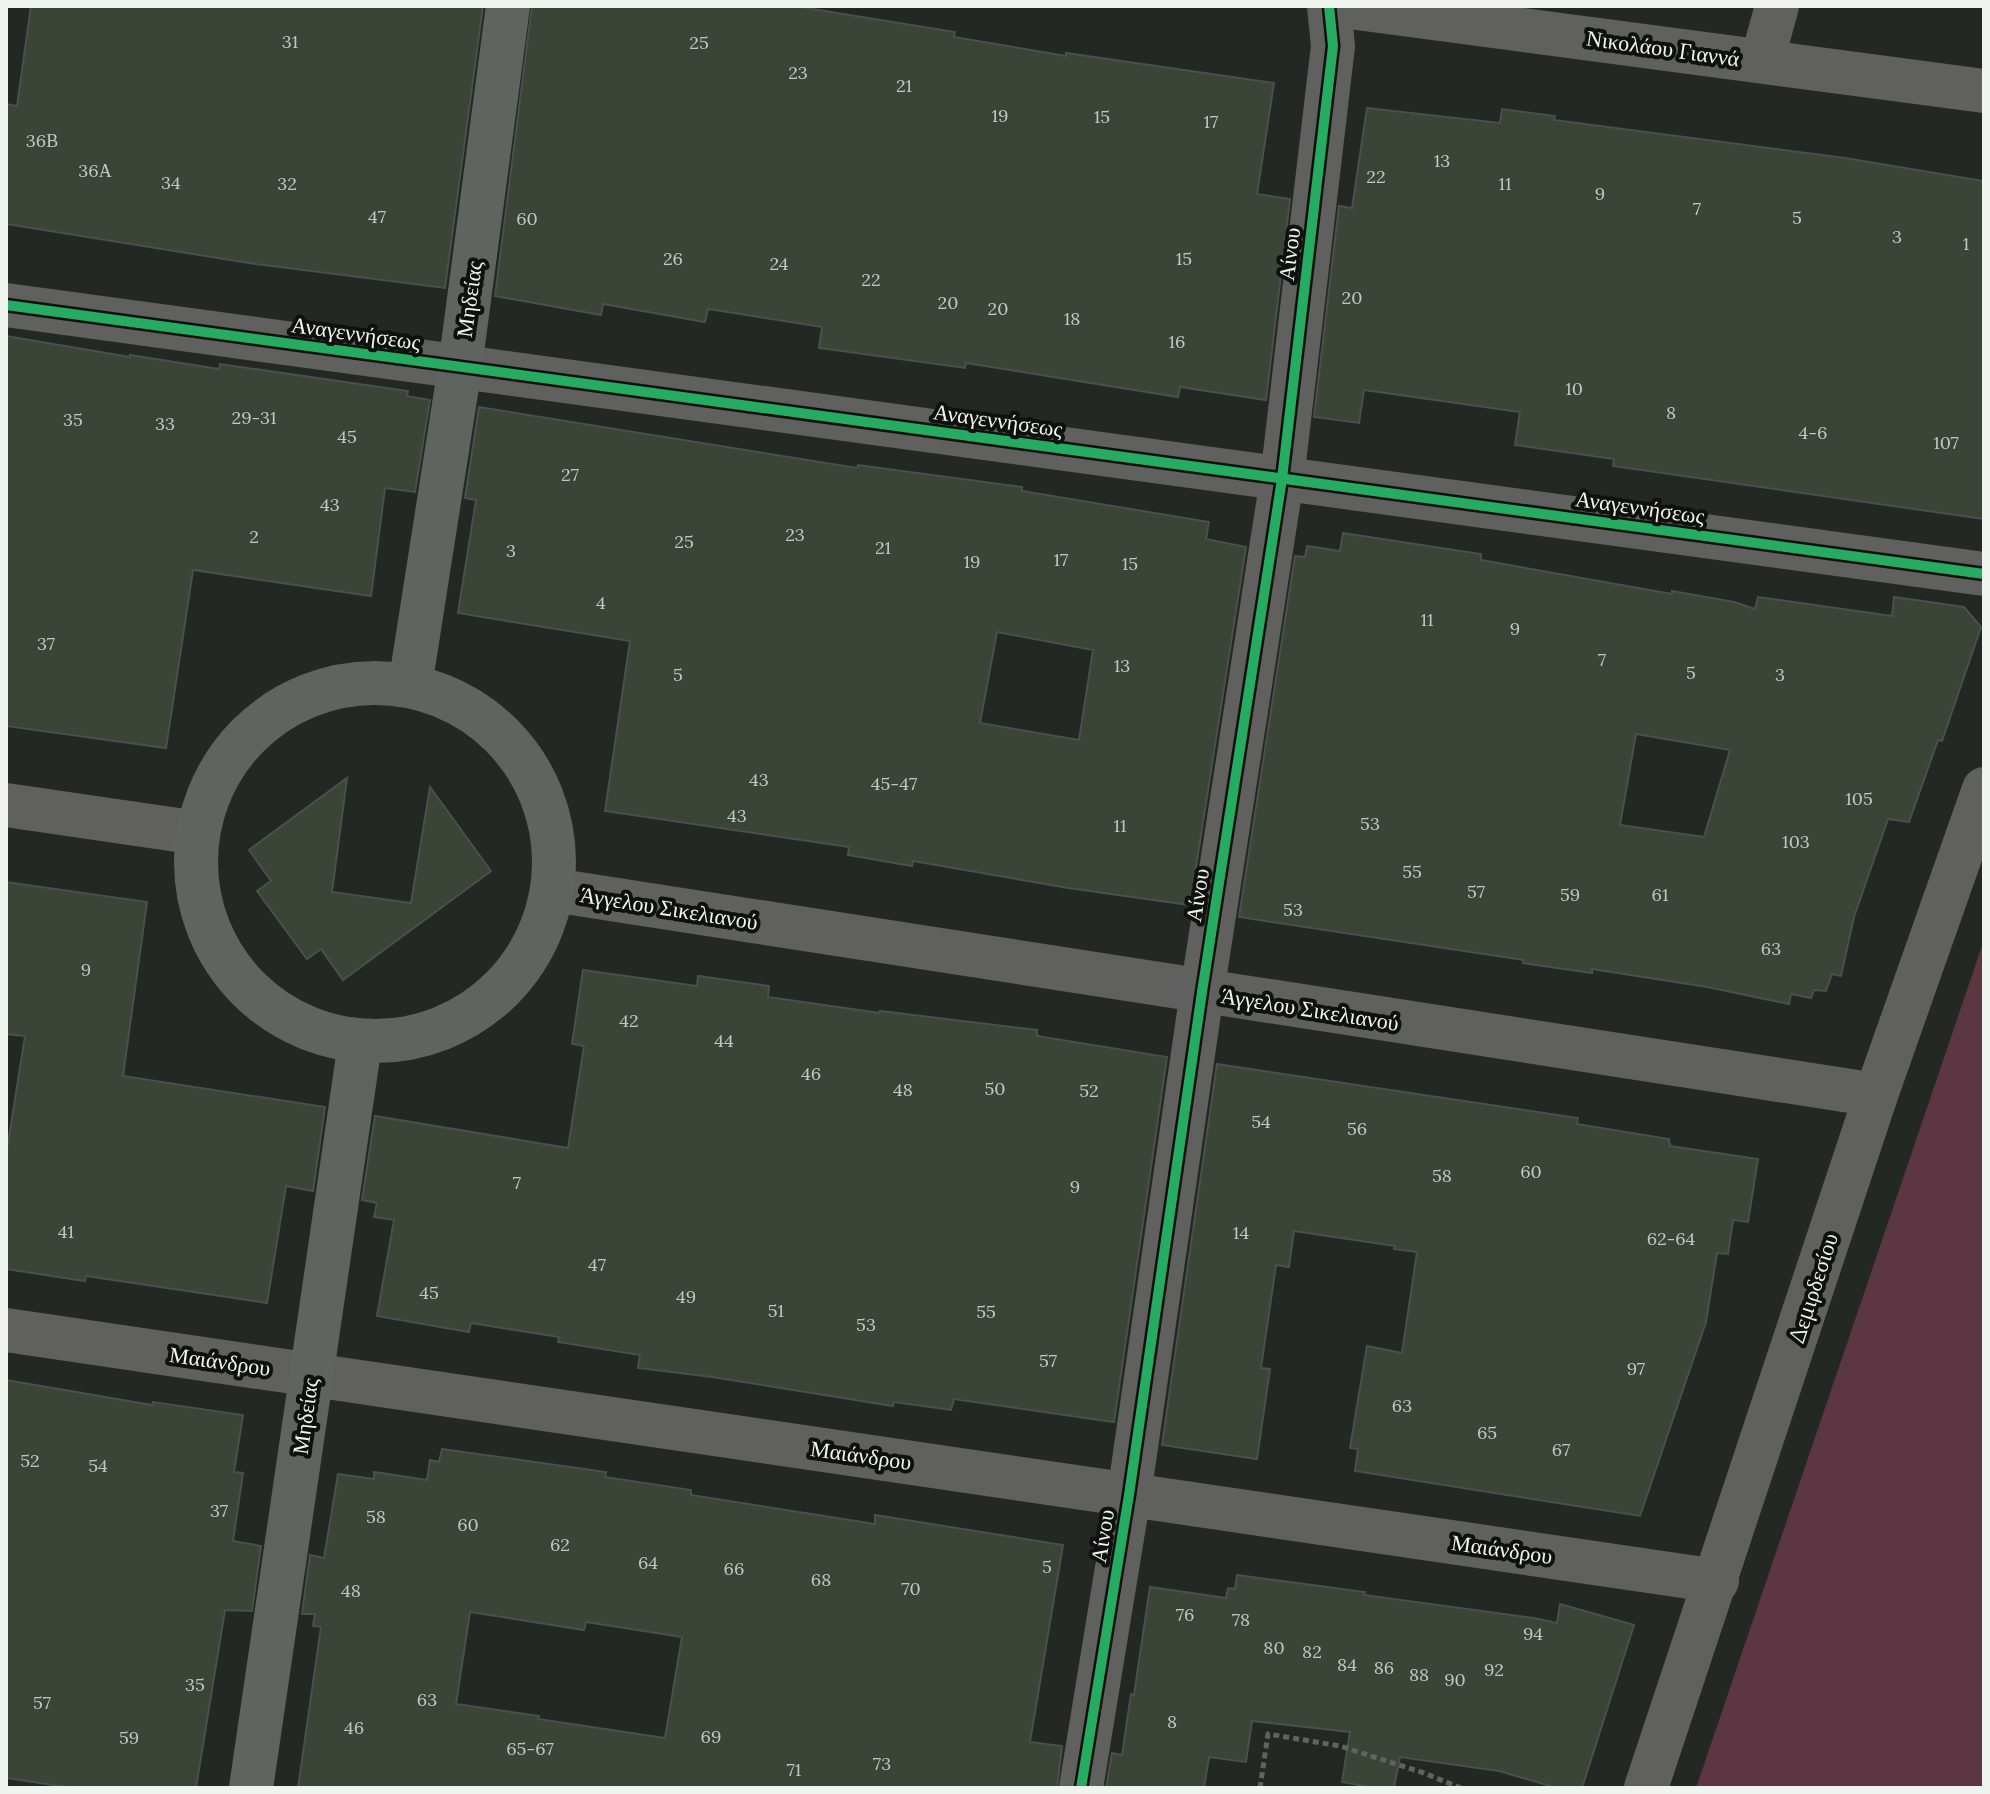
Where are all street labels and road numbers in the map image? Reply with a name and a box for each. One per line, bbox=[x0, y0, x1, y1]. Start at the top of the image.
street label: Νικολάου Γιαννά bbox=[1585, 23, 1742, 73]
street label: Αίνου bbox=[1272, 226, 1306, 282]
street label: Μηδείας bbox=[450, 259, 488, 339]
street label: Αναγεννήσεως bbox=[290, 310, 423, 356]
street label: Αναγεννήσεως bbox=[932, 397, 1065, 443]
street label: Αναγεννήσεως bbox=[1574, 484, 1707, 530]
street label: Αίνου bbox=[1179, 866, 1215, 924]
street label: Άγγελου Σικελιανού bbox=[578, 880, 760, 936]
street label: Άγγελου Σικελιανού bbox=[1219, 981, 1401, 1037]
street label: Δεμιρδεσίου bbox=[1782, 1229, 1844, 1347]
street label: Μαιάνδρου bbox=[168, 1340, 272, 1382]
street label: Μηδείας bbox=[286, 1376, 324, 1456]
street label: Μαιάνδρου bbox=[809, 1434, 913, 1476]
street label: Αίνου bbox=[1084, 1507, 1120, 1565]
street label: Μαιάνδρου bbox=[1450, 1528, 1554, 1570]

